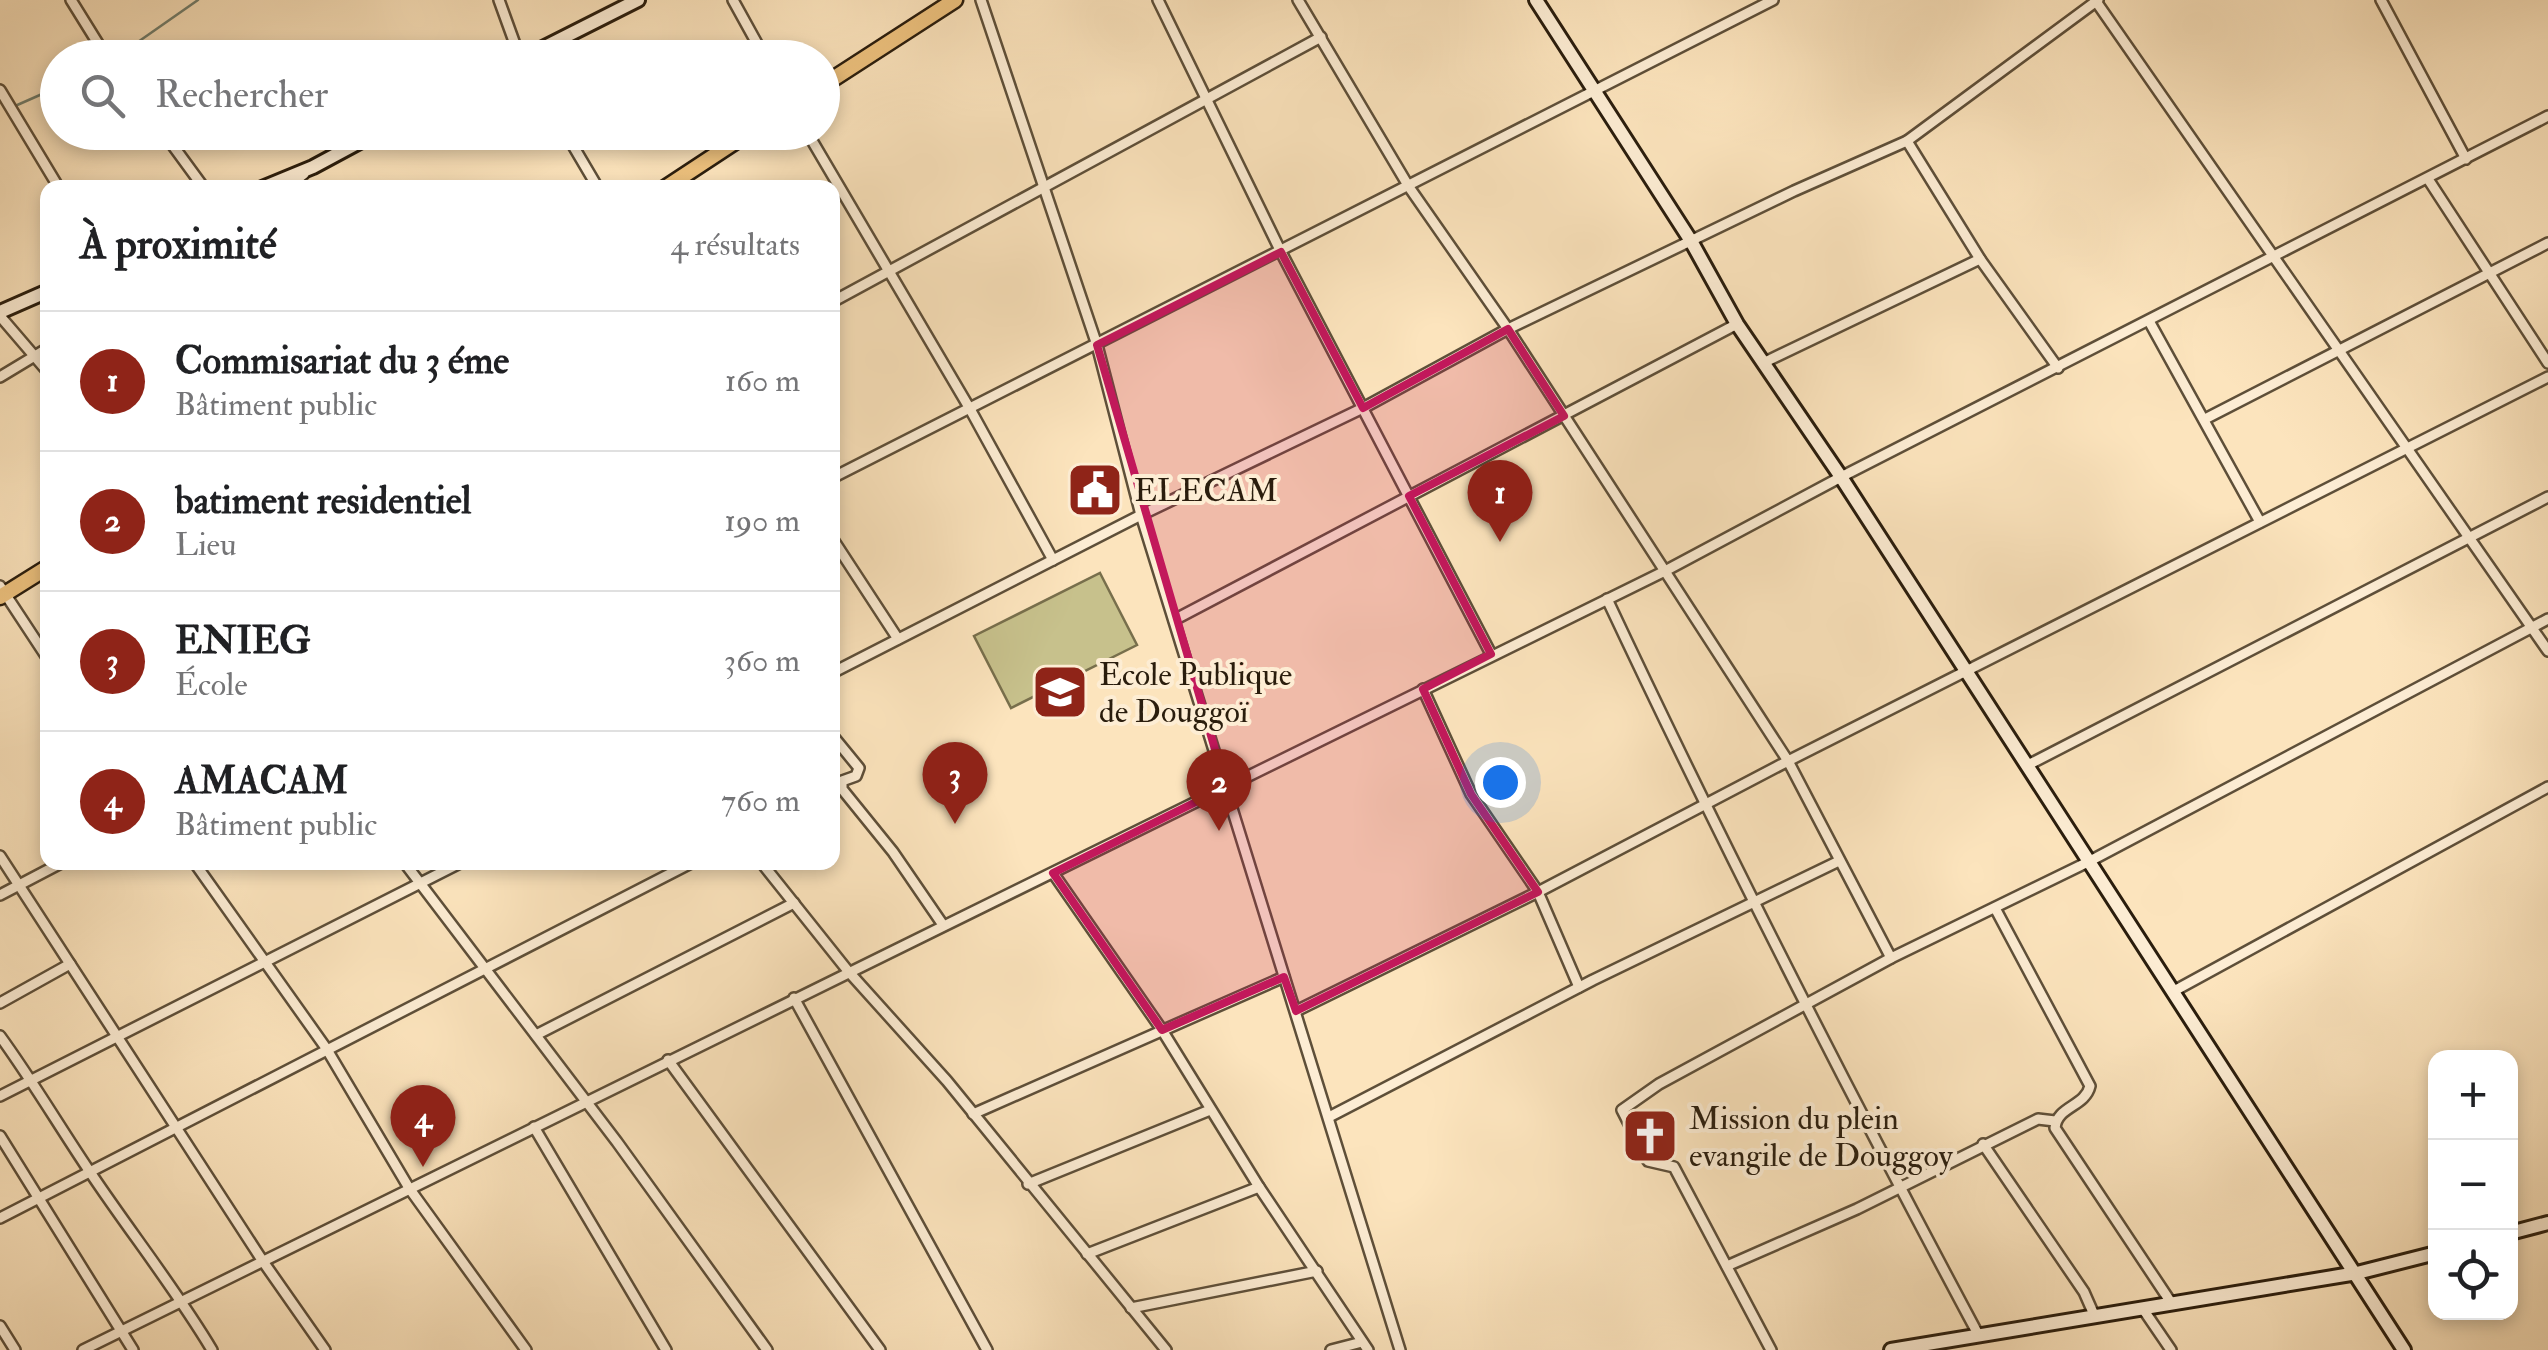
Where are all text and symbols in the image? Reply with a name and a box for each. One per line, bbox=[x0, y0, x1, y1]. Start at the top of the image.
search box bbox=[40, 40, 840, 150]
icon: search bbox=[75, 68, 130, 123]
text: Rechercher bbox=[155, 71, 328, 119]
text: À proximité bbox=[80, 219, 276, 271]
text: 4 résultats bbox=[670, 225, 800, 265]
text: Commisariat du 3 éme bbox=[175, 337, 509, 385]
text: 1 bbox=[107, 361, 118, 401]
text: 160 m bbox=[725, 361, 800, 401]
text: Bâtiment public bbox=[175, 385, 377, 425]
public building icon: ELECAM bbox=[1065, 460, 1125, 520]
pin: 1 bbox=[1468, 460, 1532, 542]
place label: ELECAM bbox=[1134, 471, 1278, 511]
text: batiment residentiel bbox=[175, 477, 471, 525]
text: 2 bbox=[104, 501, 121, 541]
text: 190 m bbox=[724, 501, 800, 541]
text: Lieu bbox=[175, 525, 237, 565]
text: ENIEG bbox=[175, 617, 311, 665]
text: 3 bbox=[106, 641, 119, 681]
text: 360 m bbox=[724, 641, 800, 681]
place label: Ecole Publique de Douggoï bbox=[1099, 655, 1292, 732]
school or university icon: Ecole Publique de Douggoï bbox=[1030, 662, 1090, 722]
text: École bbox=[175, 665, 248, 705]
pin: 3 bbox=[922, 742, 988, 824]
pin: 2 bbox=[1186, 748, 1252, 831]
text: AMACAM bbox=[175, 757, 348, 805]
your location bbox=[1475, 757, 1526, 808]
text: 4 bbox=[104, 781, 121, 821]
text: 760 m bbox=[721, 781, 800, 821]
text: Bâtiment public bbox=[175, 805, 377, 845]
map controls bbox=[2428, 1050, 2518, 1320]
button: + bbox=[2428, 1050, 2518, 1140]
pin: 4 bbox=[390, 1084, 456, 1167]
place label: Mission du plein evangile de Douggoy bbox=[1689, 1099, 1954, 1176]
church icon: Mission du plein evangile de Douggoy bbox=[1620, 1106, 1680, 1166]
button: − bbox=[2428, 1140, 2518, 1230]
button: locate bbox=[2428, 1230, 2518, 1320]

